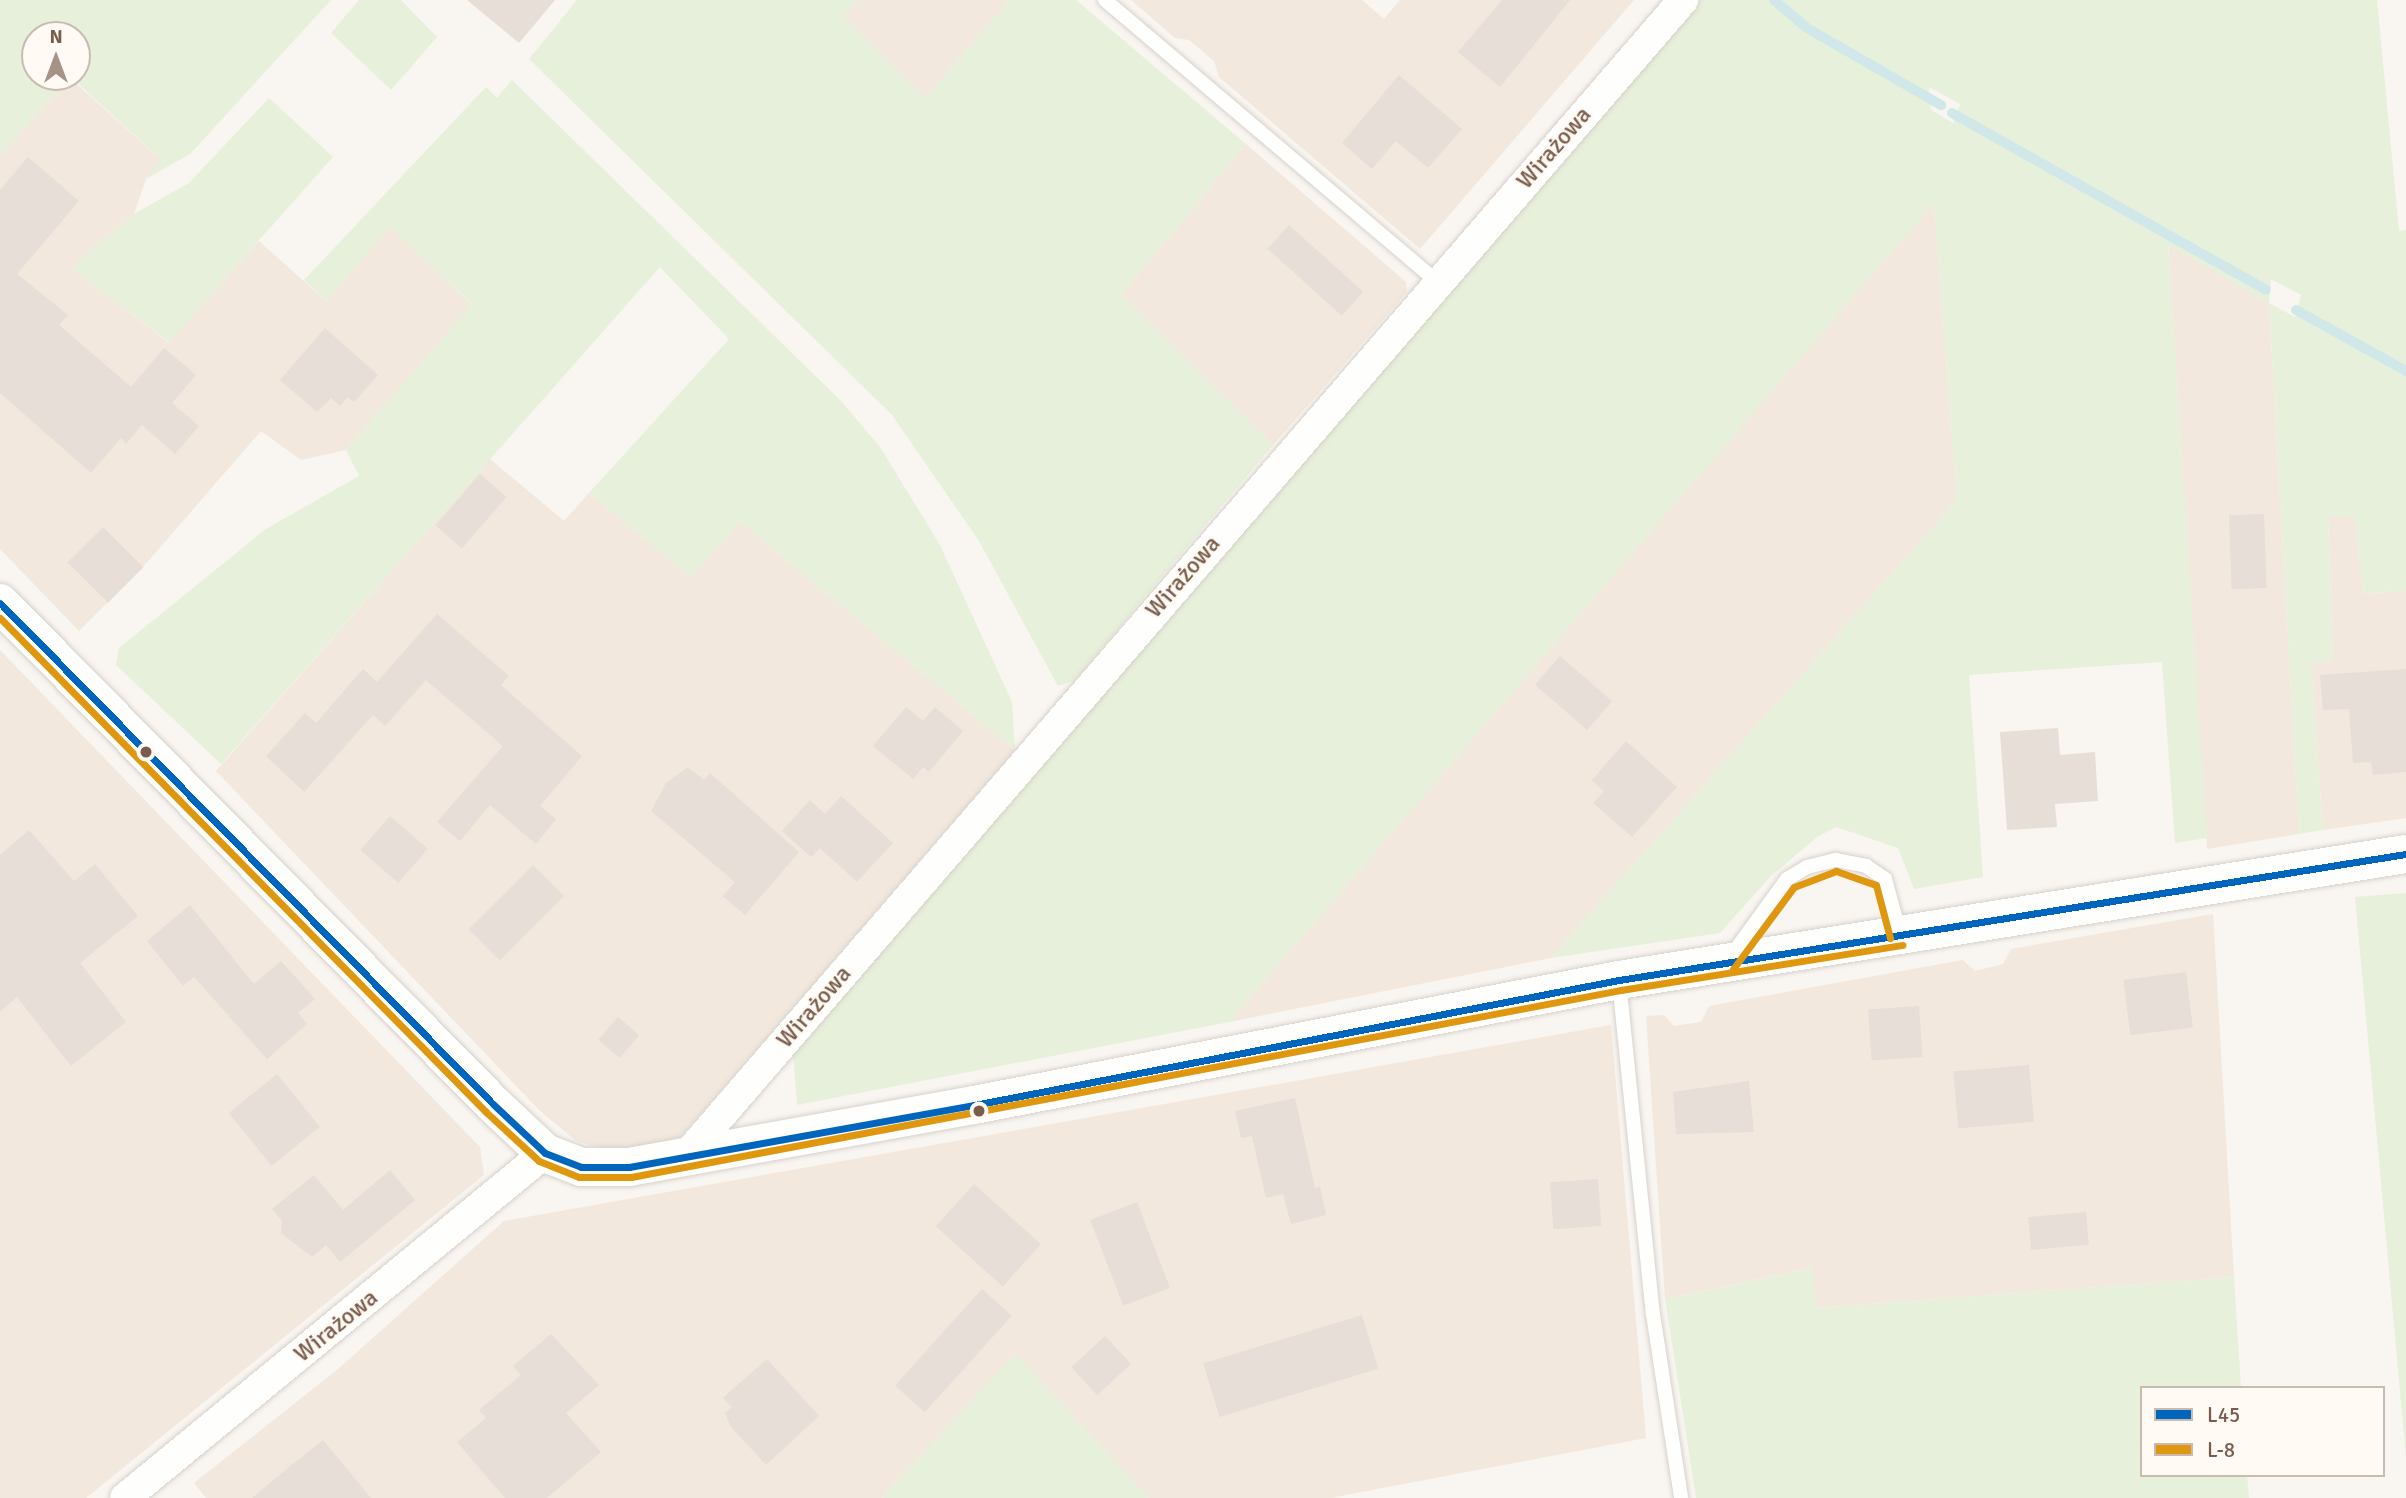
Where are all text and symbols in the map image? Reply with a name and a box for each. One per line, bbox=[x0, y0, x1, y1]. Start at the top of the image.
north arrow bbox=[21, 21, 91, 91]
text: N bbox=[49, 25, 63, 49]
street label: Wirażowa bbox=[1510, 101, 1598, 195]
street label: Wirażowa bbox=[1139, 530, 1227, 624]
unlabelled marker bbox=[139, 745, 153, 759]
street label: Wirażowa bbox=[770, 960, 858, 1054]
unlabelled marker bbox=[972, 1104, 986, 1118]
street label: Wirażowa bbox=[288, 1283, 384, 1369]
legend bbox=[2140, 1386, 2385, 1477]
text: L45 bbox=[2207, 1402, 2240, 1428]
text: L-8 bbox=[2207, 1437, 2235, 1463]

